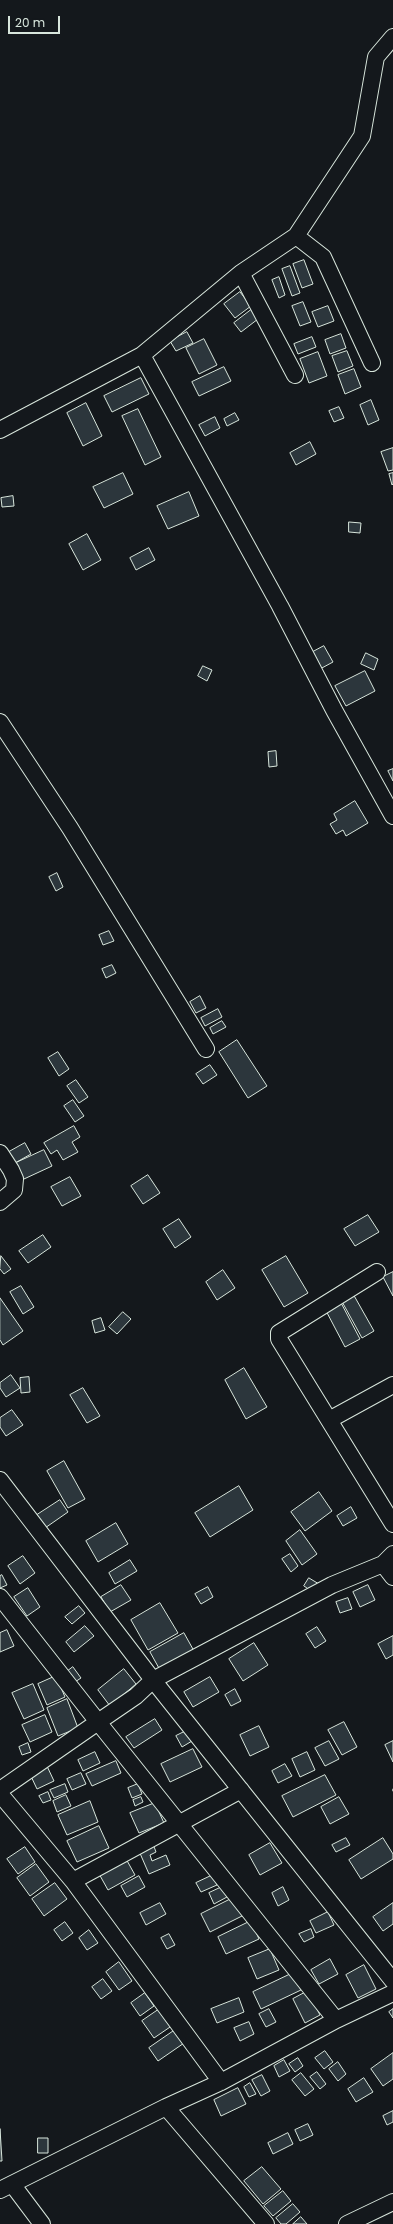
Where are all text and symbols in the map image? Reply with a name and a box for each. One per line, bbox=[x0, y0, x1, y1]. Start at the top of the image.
scale bar bbox=[10, 8, 62, 34]
text: 20 m bbox=[15, 14, 45, 31]

